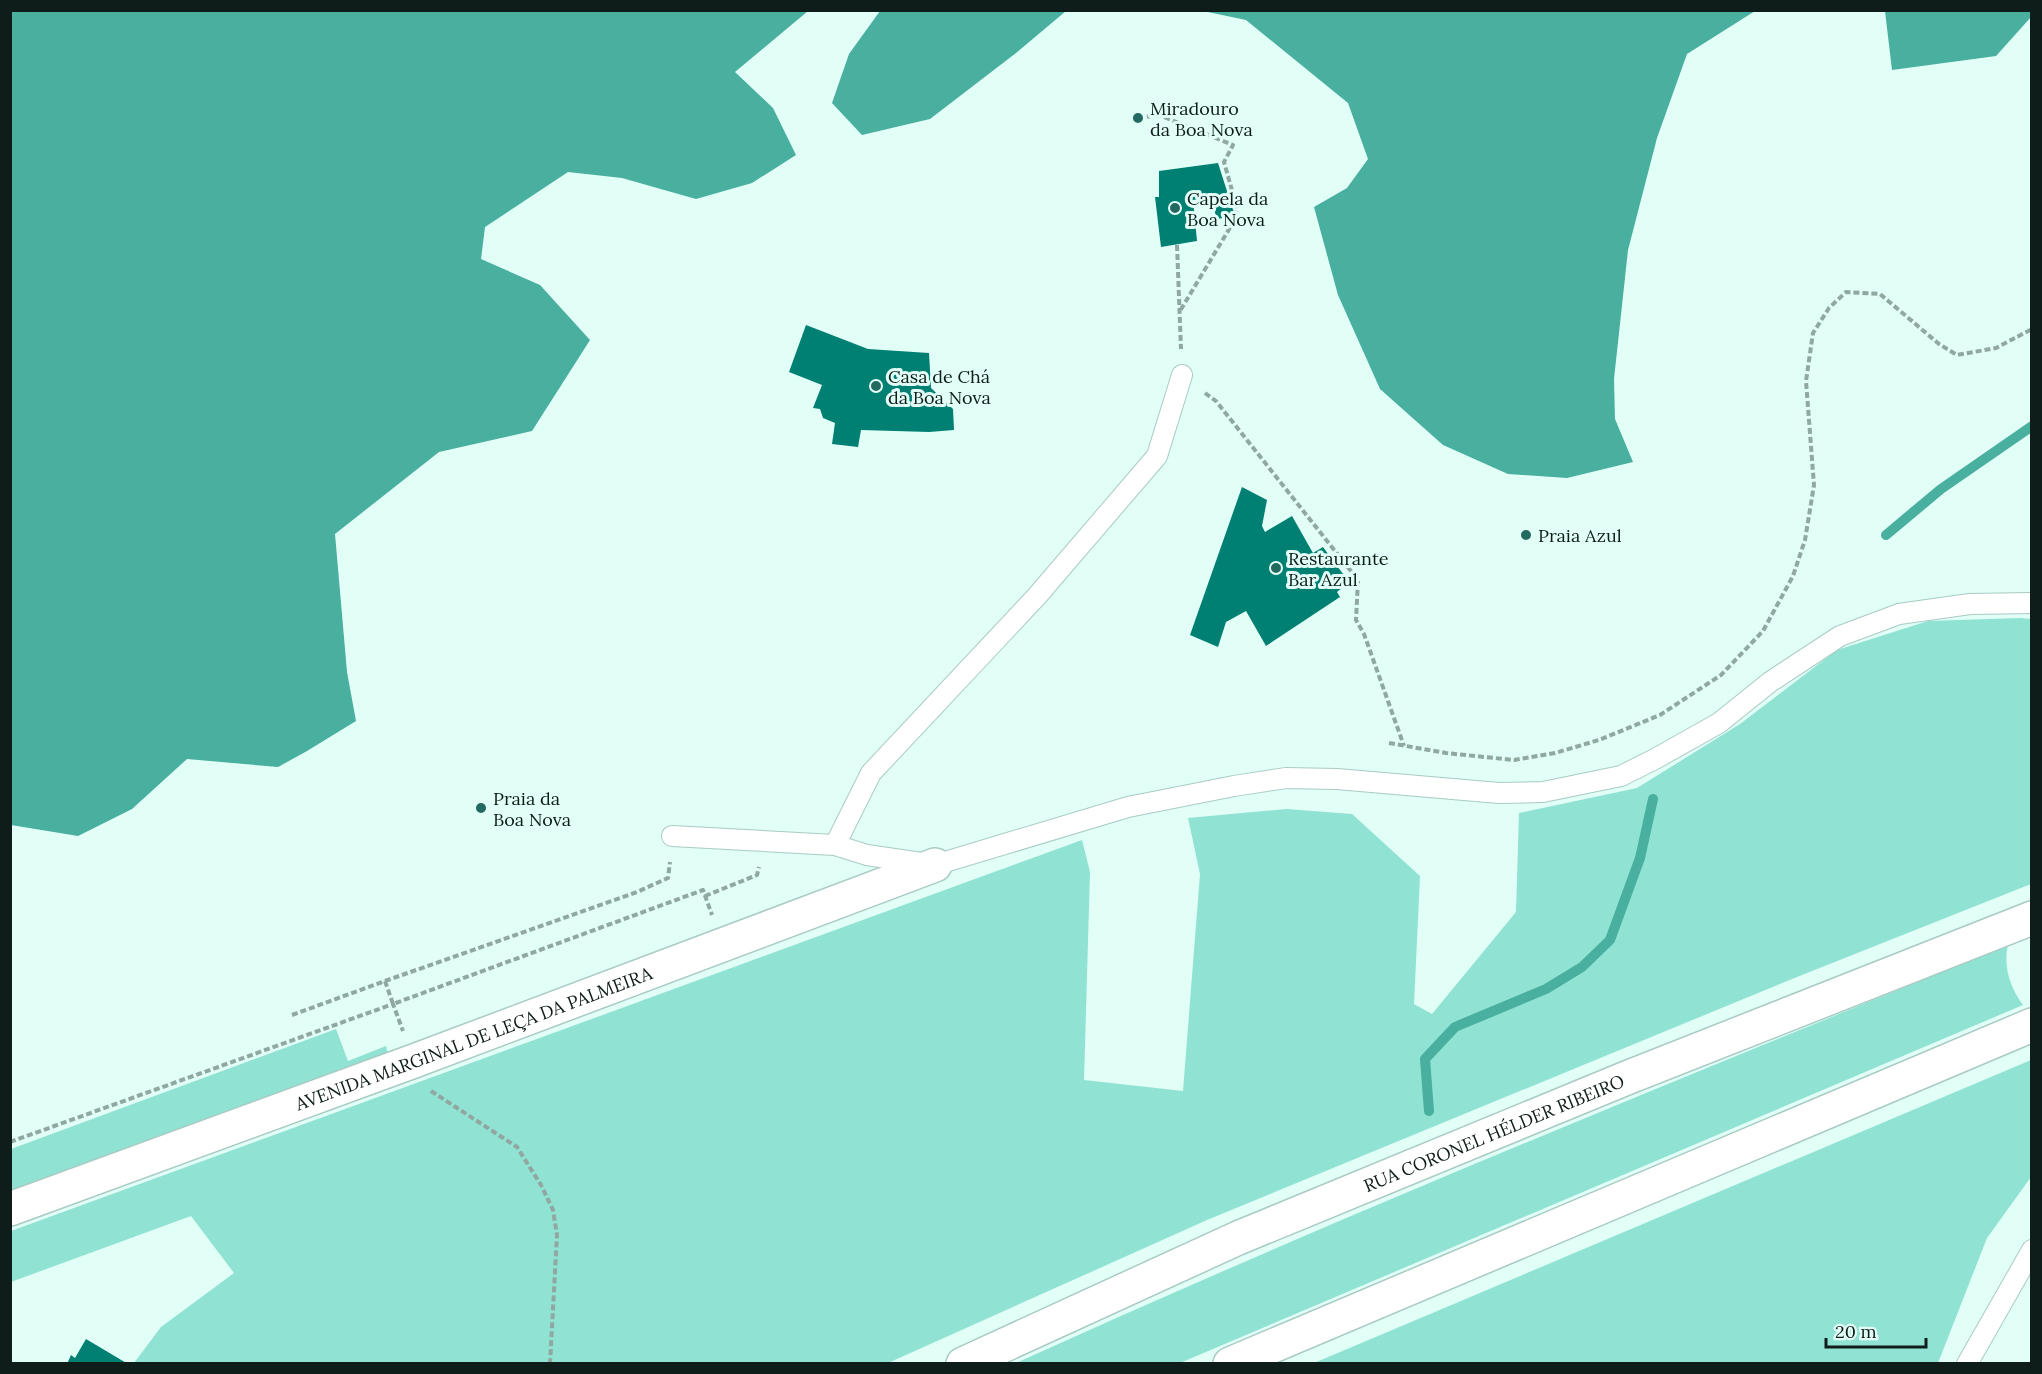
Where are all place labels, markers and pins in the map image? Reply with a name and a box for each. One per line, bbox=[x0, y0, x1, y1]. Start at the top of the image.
place label: Miradouro da Boa Nova bbox=[1150, 97, 1253, 141]
marker: Miradouro da Boa Nova bbox=[1131, 111, 1145, 125]
place label: Capela da Boa Nova bbox=[1187, 187, 1268, 231]
marker: Capela da Boa Nova bbox=[1168, 201, 1182, 215]
place label: Casa de Chá da Boa Nova bbox=[888, 365, 991, 409]
marker: Casa de Chá da Boa Nova bbox=[869, 379, 883, 393]
place label: Praia Azul bbox=[1538, 524, 1622, 547]
marker: Praia Azul bbox=[1519, 528, 1533, 542]
place label: Restaurante Bar Azul bbox=[1288, 547, 1389, 591]
marker: Restaurante Bar Azul bbox=[1269, 561, 1283, 575]
place label: Praia da Boa Nova bbox=[493, 787, 571, 831]
marker: Praia da Boa Nova bbox=[474, 801, 488, 815]

